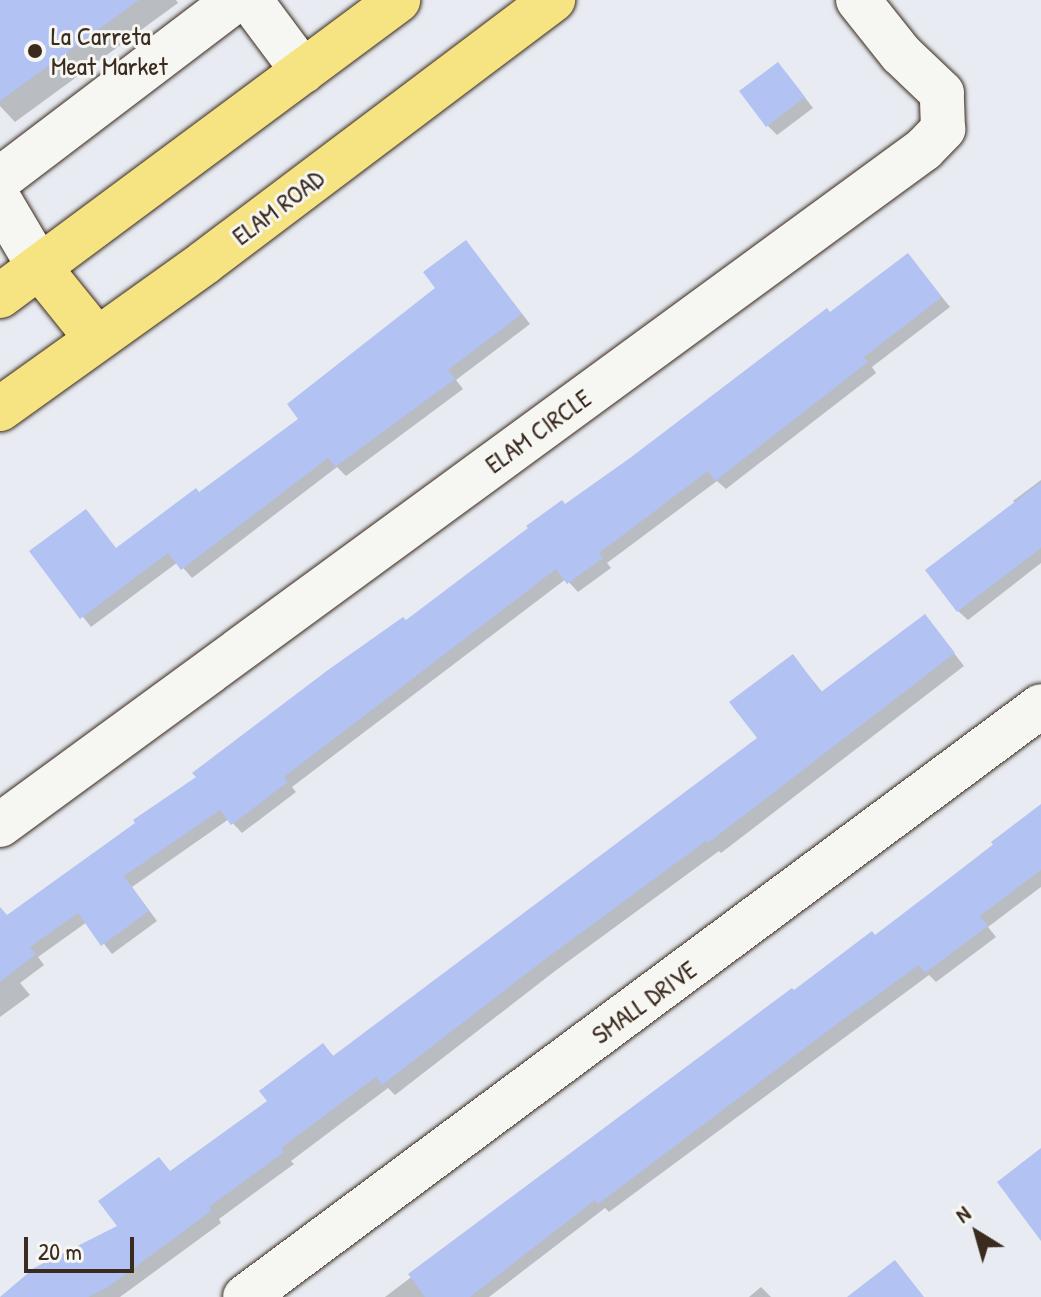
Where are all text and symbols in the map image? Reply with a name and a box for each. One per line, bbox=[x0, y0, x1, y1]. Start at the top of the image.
place label: La Carreta Meat Market bbox=[51, 20, 168, 82]
marker: La Carreta Meat Market bbox=[26, 42, 44, 60]
street label: ELAM ROAD bbox=[226, 162, 330, 252]
street label: ELAM CIRCLE bbox=[479, 382, 597, 480]
street label: SMALL DRIVE bbox=[586, 954, 702, 1050]
north arrow bbox=[937, 1193, 1017, 1273]
text: N bbox=[949, 1198, 976, 1229]
scale bar bbox=[28, 1221, 138, 1271]
text: 20 m bbox=[38, 1235, 82, 1267]

